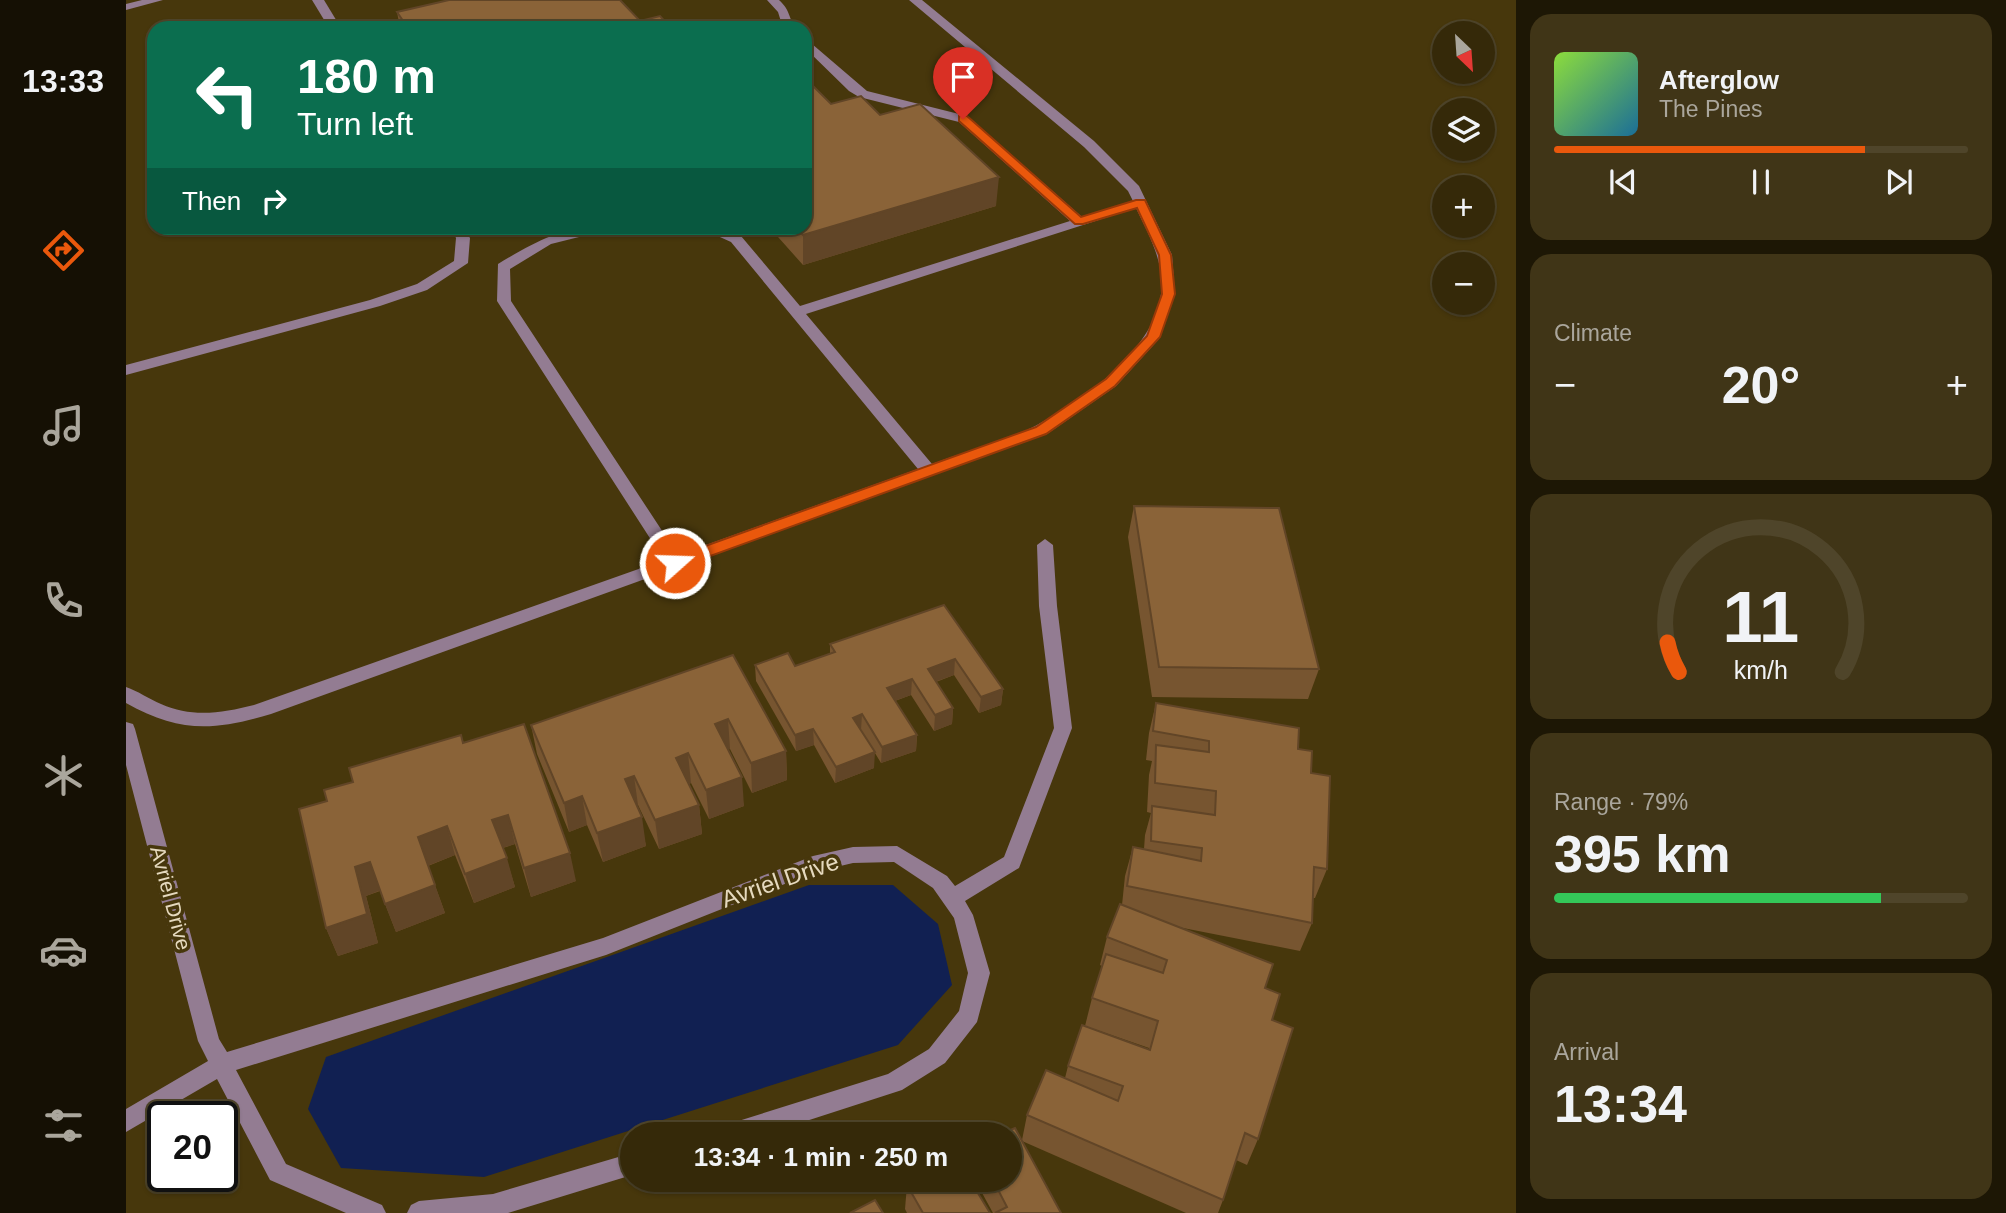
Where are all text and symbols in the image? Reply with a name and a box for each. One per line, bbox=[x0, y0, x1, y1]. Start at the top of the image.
north arrow bbox=[1432, 21, 1494, 84]
map controls bbox=[1432, 21, 1495, 315]
pin bbox=[933, 47, 993, 119]
icon: left bbox=[182, 49, 273, 140]
text: 180 m bbox=[297, 49, 436, 103]
icon: arrive bbox=[944, 58, 982, 96]
text: 13:33 bbox=[22, 63, 104, 99]
text: Afterglow bbox=[1659, 65, 1779, 95]
text: The Pines bbox=[1659, 96, 1763, 122]
button: layers bbox=[1432, 98, 1495, 161]
text: Turn left bbox=[297, 106, 413, 142]
icon: previous bbox=[1604, 163, 1642, 201]
icon: pause bbox=[1742, 163, 1780, 201]
icon: next bbox=[1880, 163, 1918, 201]
button: + bbox=[1432, 175, 1495, 238]
icon: right bbox=[255, 182, 293, 220]
text: Then bbox=[182, 186, 241, 216]
icon: directions bbox=[39, 226, 88, 275]
button: − bbox=[1432, 252, 1495, 315]
text: Climate bbox=[1554, 320, 1632, 346]
text: 20° bbox=[1722, 356, 1800, 414]
text: − bbox=[1554, 364, 1576, 406]
text: + bbox=[1946, 364, 1968, 406]
icon: music bbox=[39, 401, 88, 450]
position arrow bbox=[638, 526, 712, 600]
icon: phone bbox=[39, 576, 88, 625]
text: 11 bbox=[1723, 577, 1799, 658]
text: km/h bbox=[1734, 656, 1788, 684]
icon: climate bbox=[39, 751, 88, 800]
text: Range · 79% bbox=[1554, 789, 1688, 815]
text: 395 km bbox=[1554, 825, 1730, 883]
street label: Avriel Drive bbox=[146, 843, 196, 953]
street label: Avriel Drive bbox=[718, 847, 842, 913]
icon: car bbox=[39, 926, 88, 975]
text: Arrival bbox=[1554, 1039, 1619, 1065]
text: 13:34 bbox=[1554, 1075, 1687, 1133]
icon: filters bbox=[39, 1101, 88, 1150]
speed limit sign: 20 bbox=[147, 1101, 238, 1192]
text: 13:34 · 1 min · 250 m bbox=[694, 1142, 948, 1172]

